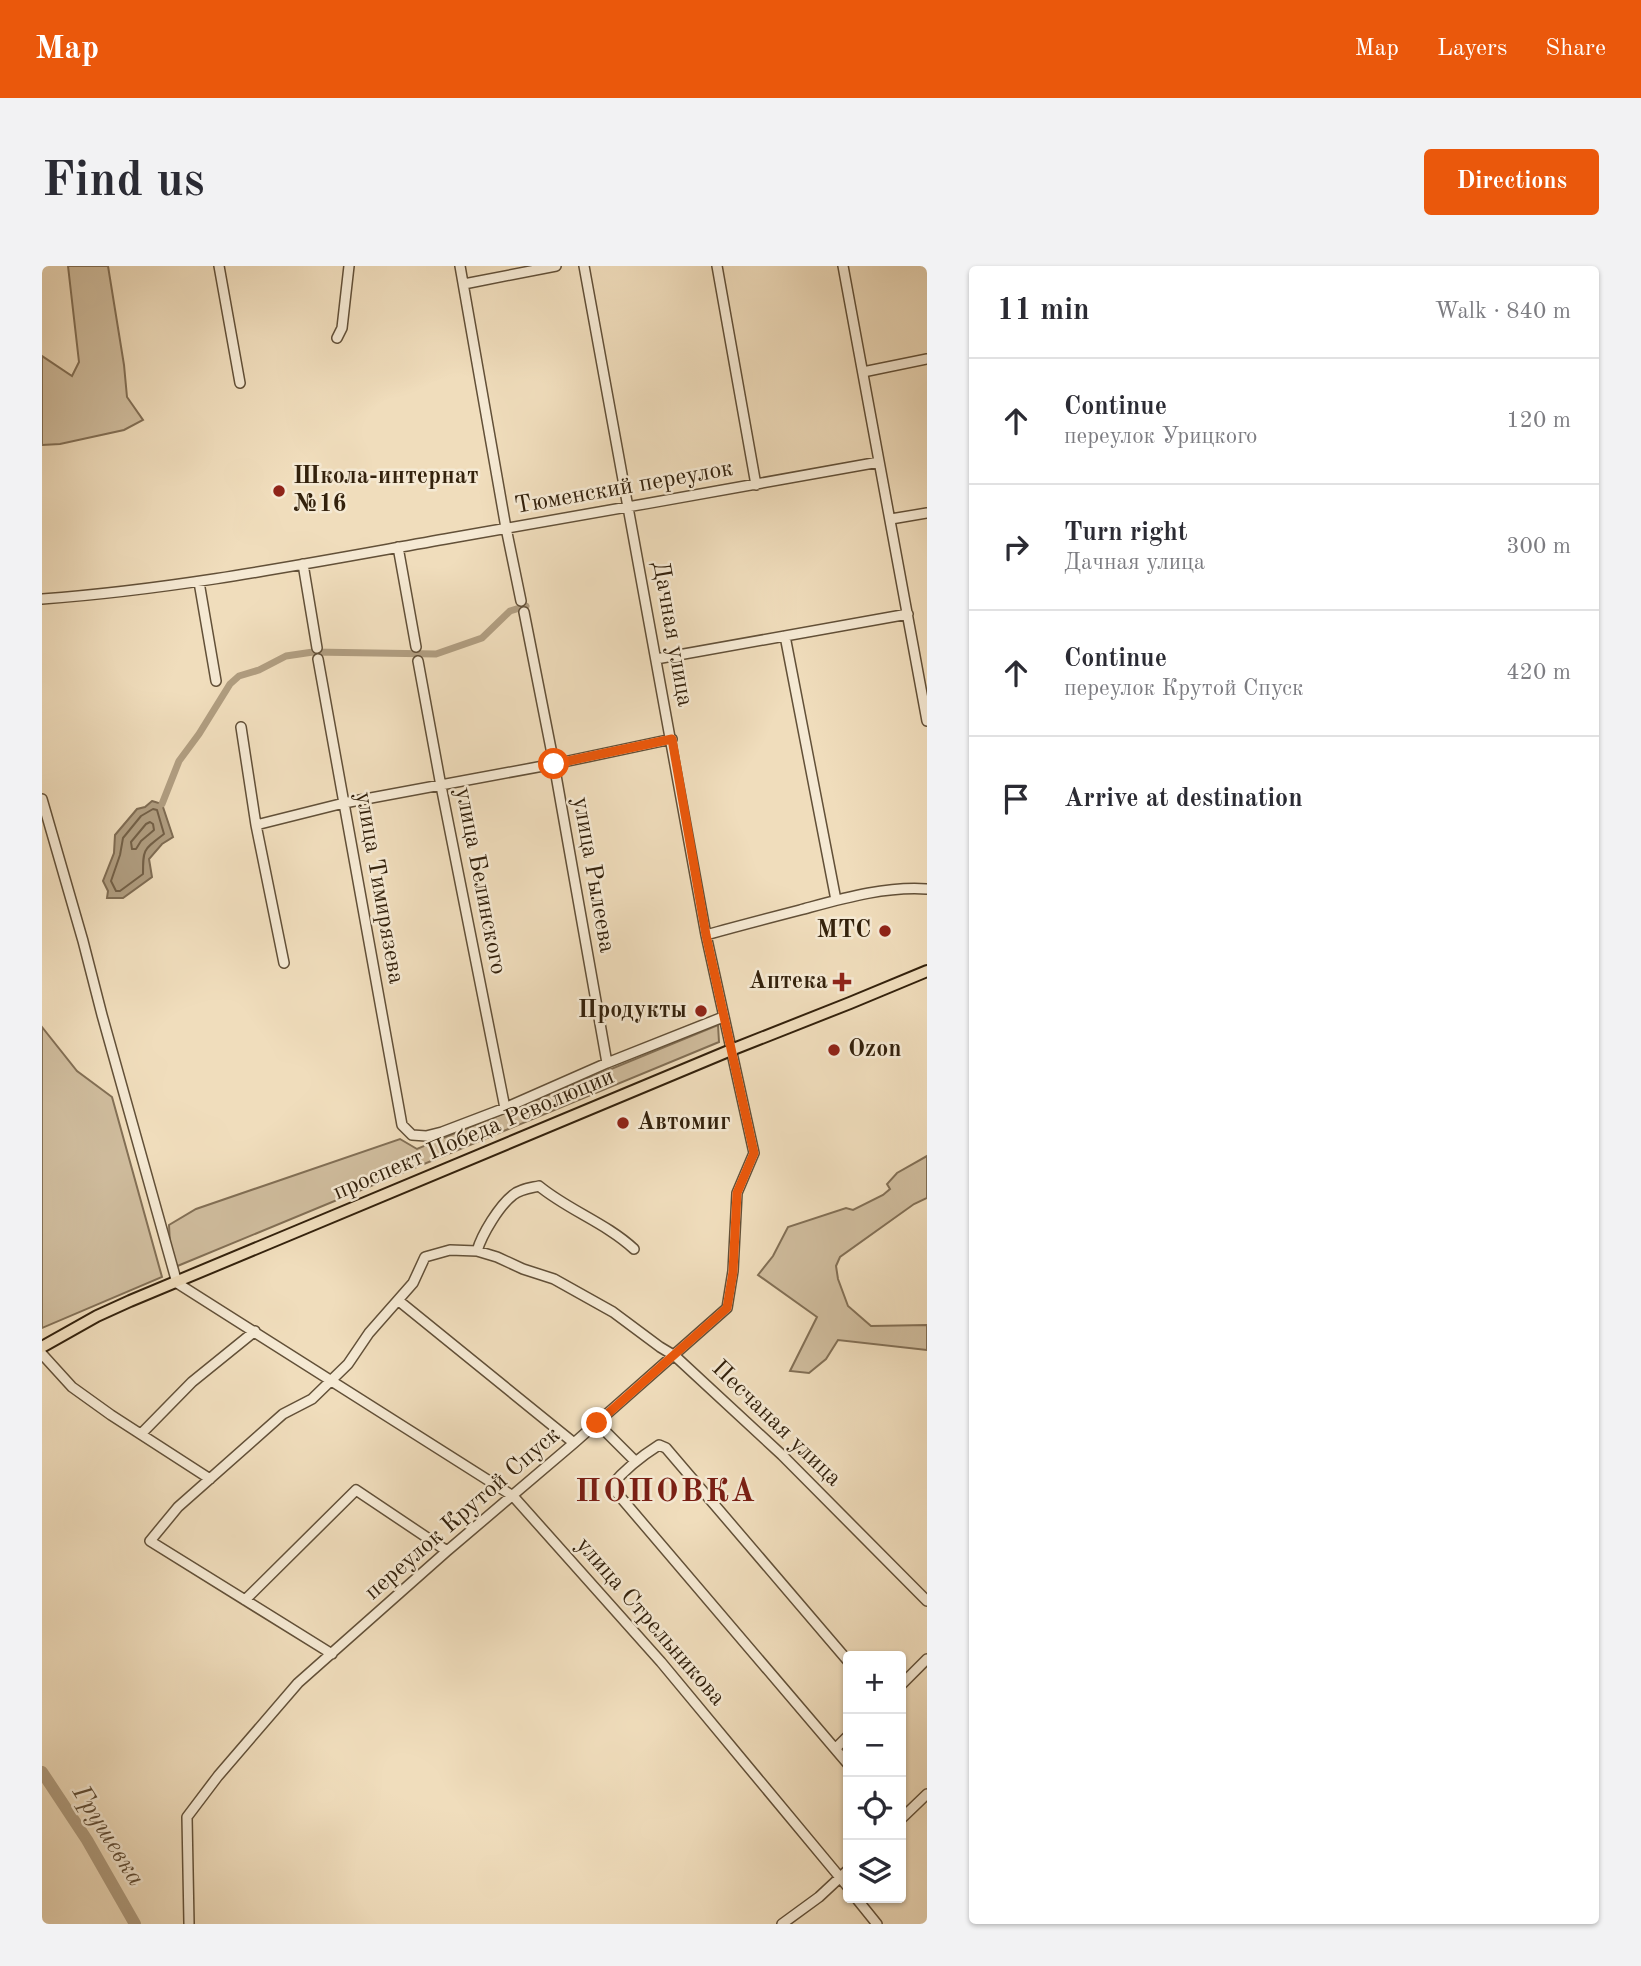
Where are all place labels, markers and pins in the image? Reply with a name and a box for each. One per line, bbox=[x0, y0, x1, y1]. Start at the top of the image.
place label: Школа-интернат №16 bbox=[293, 465, 479, 517]
marker: Школа-интернат №16 bbox=[271, 483, 287, 499]
place label: МТС bbox=[817, 919, 871, 943]
marker: МТС bbox=[877, 923, 893, 939]
place label: Аптека bbox=[749, 970, 828, 994]
marker: Аптека bbox=[834, 974, 850, 990]
place label: Продукты bbox=[578, 999, 687, 1023]
marker: Продукты bbox=[693, 1003, 709, 1019]
place label: Ozon bbox=[848, 1038, 902, 1062]
marker: Ozon bbox=[826, 1042, 842, 1058]
place label: Автомиг bbox=[637, 1111, 731, 1135]
marker: Автомиг bbox=[615, 1115, 631, 1131]

